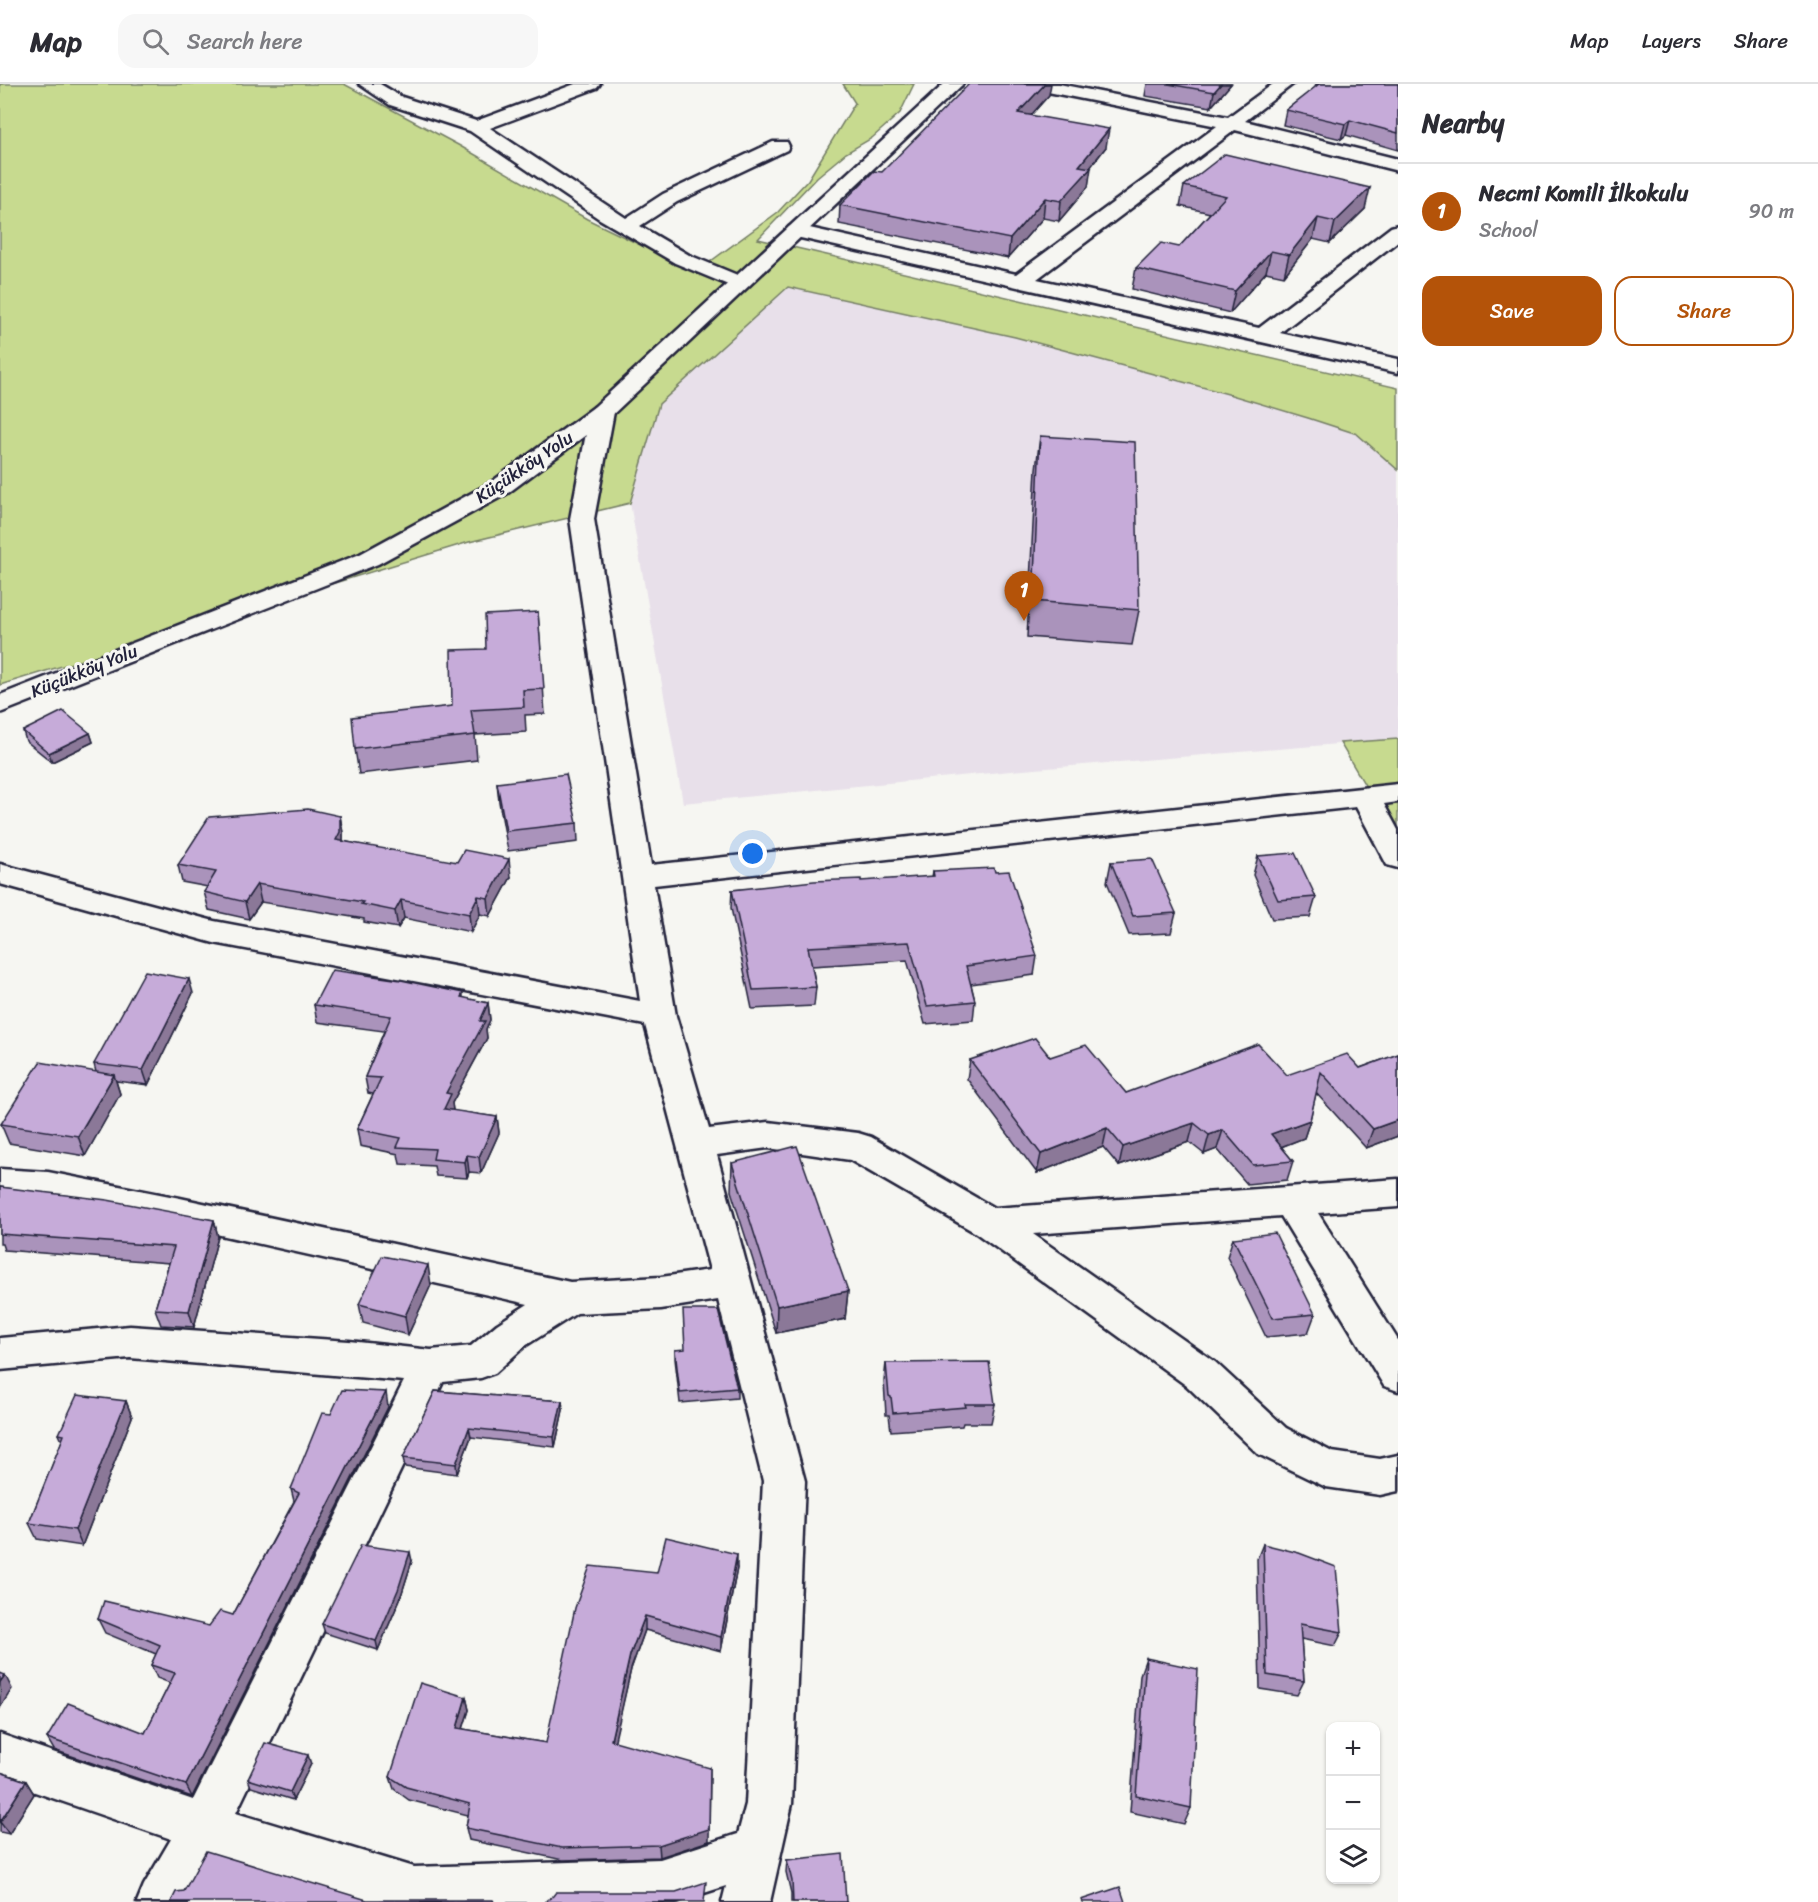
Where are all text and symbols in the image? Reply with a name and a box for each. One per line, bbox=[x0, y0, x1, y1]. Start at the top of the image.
search box bbox=[118, 14, 538, 68]
text: Map bbox=[30, 17, 82, 66]
text: Search here bbox=[187, 22, 303, 61]
text: Map bbox=[1570, 22, 1609, 60]
text: Layers bbox=[1642, 22, 1701, 60]
text: Share bbox=[1734, 22, 1788, 60]
icon: search bbox=[139, 25, 172, 58]
text: Nearby bbox=[1422, 100, 1504, 146]
text: Necmi Komili İlkokulu bbox=[1479, 174, 1688, 213]
text: 1 bbox=[1437, 194, 1446, 229]
text: 90 m bbox=[1749, 194, 1794, 229]
text: School bbox=[1479, 213, 1538, 248]
button: Save bbox=[1422, 276, 1602, 346]
button: Share bbox=[1614, 276, 1794, 346]
street label: Küçükköy Yolu bbox=[468, 422, 580, 512]
pin: 1 bbox=[1004, 572, 1044, 621]
street label: Küçükköy Yolu bbox=[25, 635, 143, 707]
your location bbox=[738, 839, 767, 868]
map controls bbox=[1326, 1722, 1380, 1884]
button: + bbox=[1326, 1722, 1380, 1776]
button: − bbox=[1326, 1776, 1380, 1830]
button: layers bbox=[1326, 1830, 1380, 1884]

